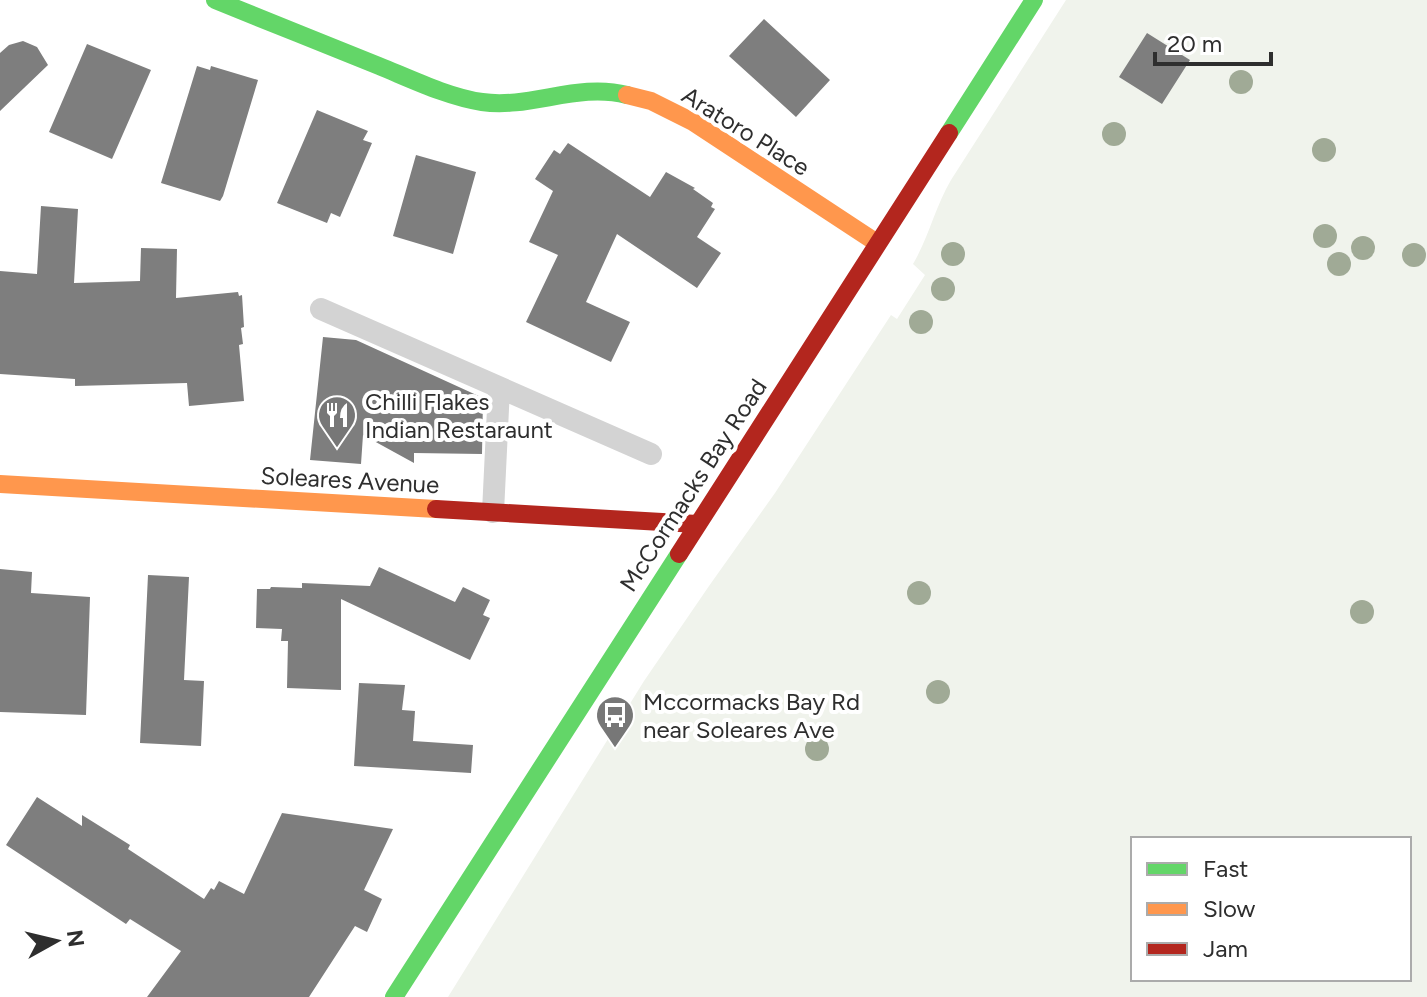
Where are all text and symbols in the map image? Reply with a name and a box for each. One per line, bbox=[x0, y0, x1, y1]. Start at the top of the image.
scale bar bbox=[1155, 16, 1271, 66]
text: 20 m bbox=[1167, 29, 1222, 58]
street label: Aratoro Place bbox=[677, 80, 815, 182]
street label: McCormacks Bay Road bbox=[613, 373, 773, 597]
place label: Chilli Flakes Indian Restaraunt bbox=[365, 387, 553, 444]
restaurant icon: Chilli Flakes Indian Restaraunt bbox=[316, 394, 358, 449]
street label: Soleares Avenue bbox=[260, 461, 440, 499]
place label: Mccormacks Bay Rd near Soleares Ave bbox=[643, 687, 860, 744]
bus stop icon: Mccormacks Bay Rd near Soleares Ave bbox=[594, 694, 636, 749]
legend bbox=[1131, 837, 1411, 981]
text: Fast bbox=[1203, 854, 1248, 883]
text: Slow bbox=[1203, 894, 1256, 923]
north arrow bbox=[16, 901, 96, 981]
text: N bbox=[61, 928, 90, 949]
text: Jam bbox=[1203, 934, 1248, 963]

